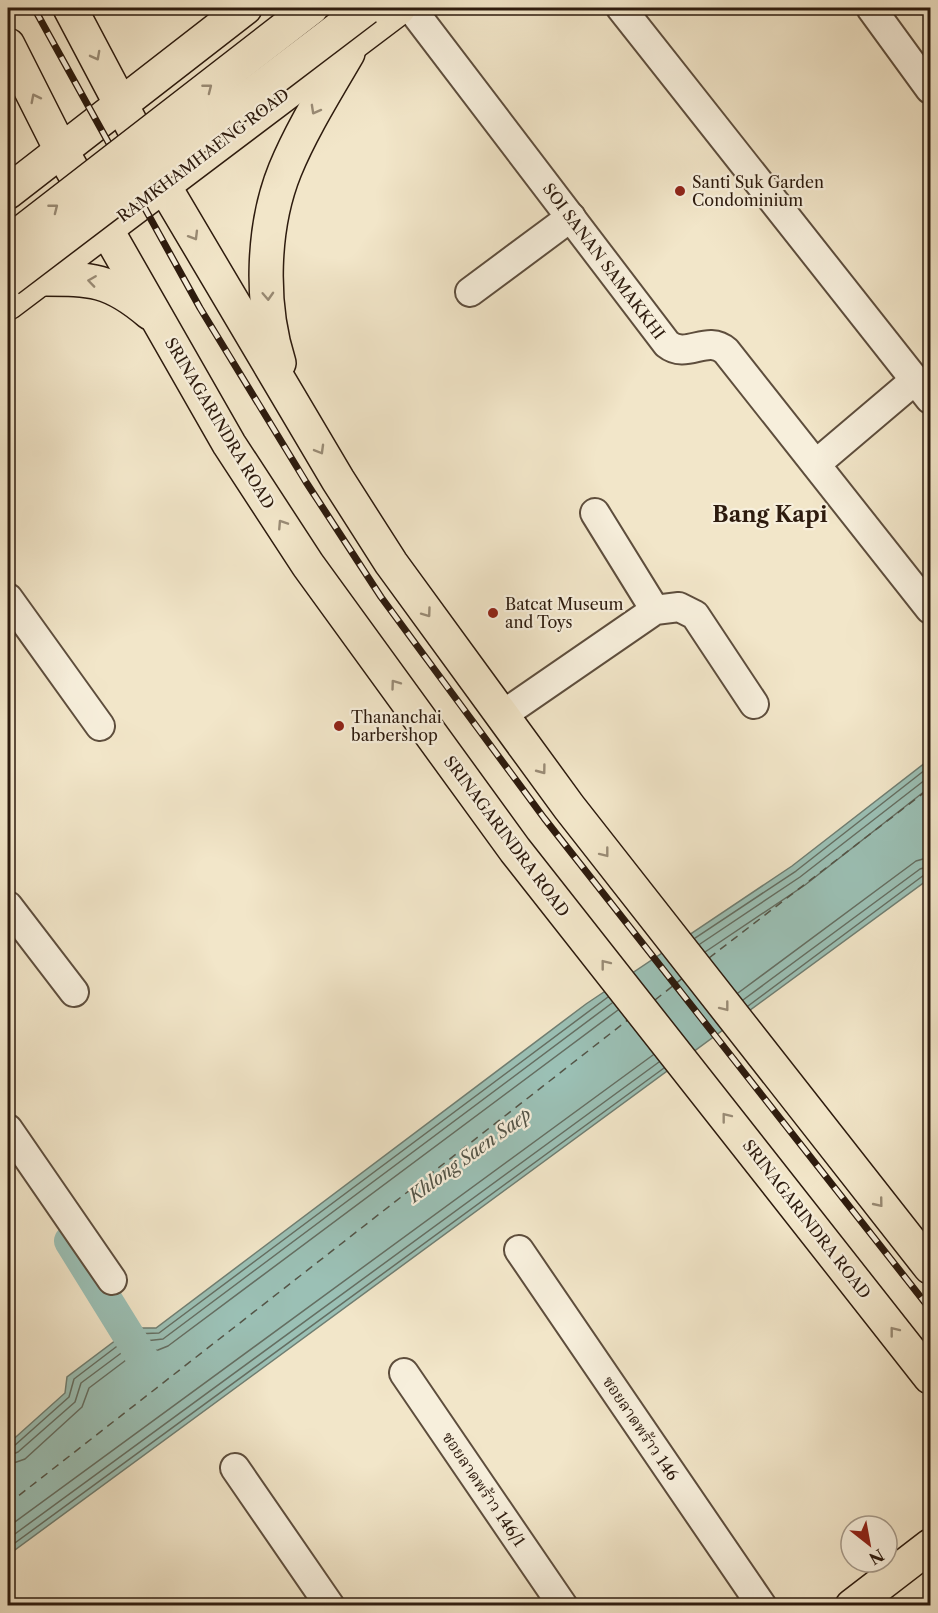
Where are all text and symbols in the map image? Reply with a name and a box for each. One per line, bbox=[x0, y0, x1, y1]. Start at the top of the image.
one-way arrow bbox=[89, 50, 100, 61]
street label: RAMKHAMHAENG ROAD bbox=[113, 84, 293, 226]
one-way arrow bbox=[201, 85, 212, 96]
one-way arrow bbox=[30, 94, 42, 105]
one-way arrow bbox=[311, 104, 323, 114]
place label: Santi Suk Garden Condominium bbox=[692, 172, 824, 210]
street label: SOI SANAN SAMAKKHI bbox=[539, 179, 669, 343]
marker: Santi Suk Garden Condominium bbox=[673, 184, 687, 198]
one-way arrow bbox=[47, 204, 58, 215]
one-way arrow bbox=[187, 230, 198, 240]
one-way arrow bbox=[87, 276, 96, 288]
one-way arrow bbox=[262, 291, 275, 300]
street label: SRINAGARINDRA ROAD bbox=[161, 334, 279, 512]
one-way arrow bbox=[313, 444, 324, 454]
district label: Bang Kapi bbox=[712, 501, 828, 528]
one-way arrow bbox=[278, 520, 289, 531]
place label: Batcat Museum and Toys bbox=[505, 594, 624, 632]
one-way arrow bbox=[419, 606, 430, 617]
marker: Batcat Museum and Toys bbox=[486, 606, 500, 620]
one-way arrow bbox=[391, 679, 402, 690]
place label: Thananchai barbershop bbox=[351, 707, 442, 745]
marker: Thananchai barbershop bbox=[332, 719, 346, 733]
street label: SRINAGARINDRA ROAD bbox=[440, 752, 574, 920]
one-way arrow bbox=[534, 764, 545, 775]
one-way arrow bbox=[597, 846, 608, 857]
one-way arrow bbox=[602, 960, 613, 971]
one-way arrow bbox=[717, 1000, 728, 1011]
water label: Khlong Saen Saep bbox=[403, 1103, 536, 1208]
one-way arrow bbox=[723, 1113, 734, 1124]
street label: SRINAGARINDRA ROAD bbox=[739, 1135, 875, 1303]
one-way arrow bbox=[872, 1196, 883, 1207]
one-way arrow bbox=[891, 1326, 902, 1337]
street label: ซอยลาดพร้าว 146 bbox=[599, 1372, 683, 1484]
street label: ซอยลาดพร้าว 146/1 bbox=[438, 1428, 530, 1550]
north arrow bbox=[839, 1514, 899, 1574]
text: N bbox=[866, 1545, 888, 1569]

